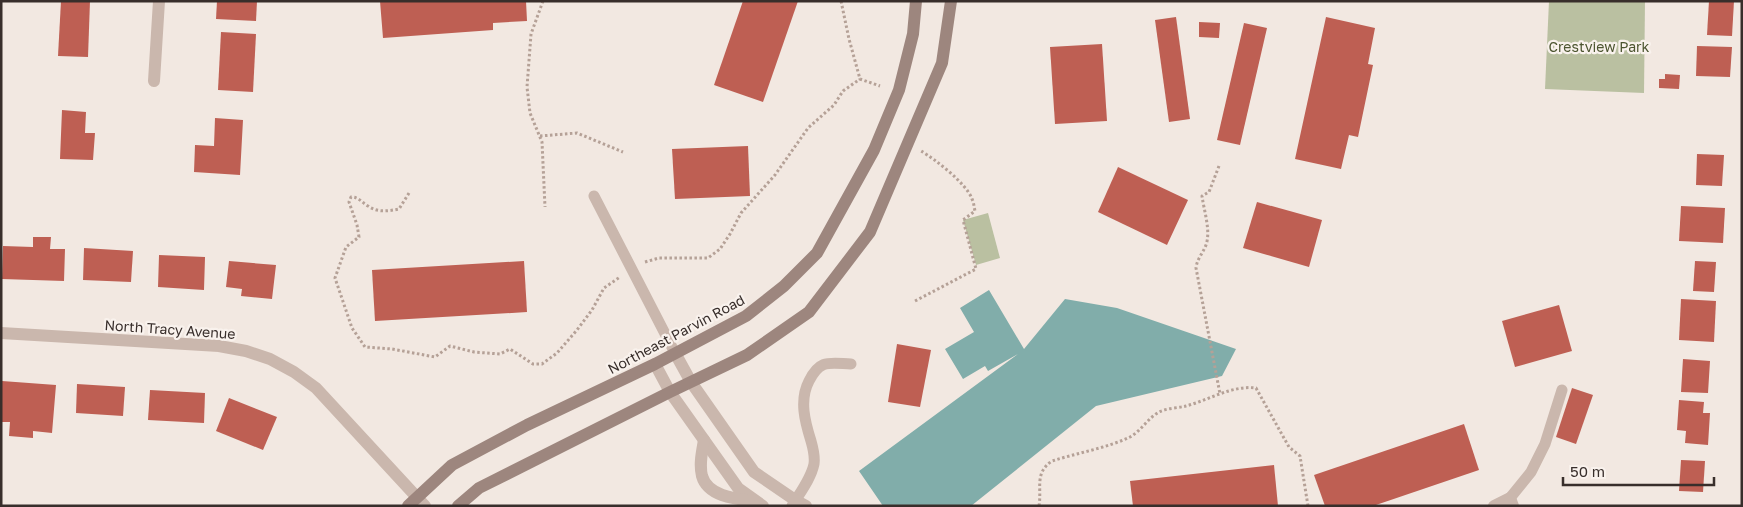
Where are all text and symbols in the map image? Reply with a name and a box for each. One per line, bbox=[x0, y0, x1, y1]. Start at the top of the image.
park label: Crestview Park bbox=[1549, 38, 1650, 55]
street label: Northeast Parvin Road bbox=[605, 291, 747, 377]
street label: North Tracy Avenue bbox=[104, 316, 236, 342]
scale bar bbox=[1563, 454, 1714, 486]
text: 50 m bbox=[1570, 462, 1605, 480]

